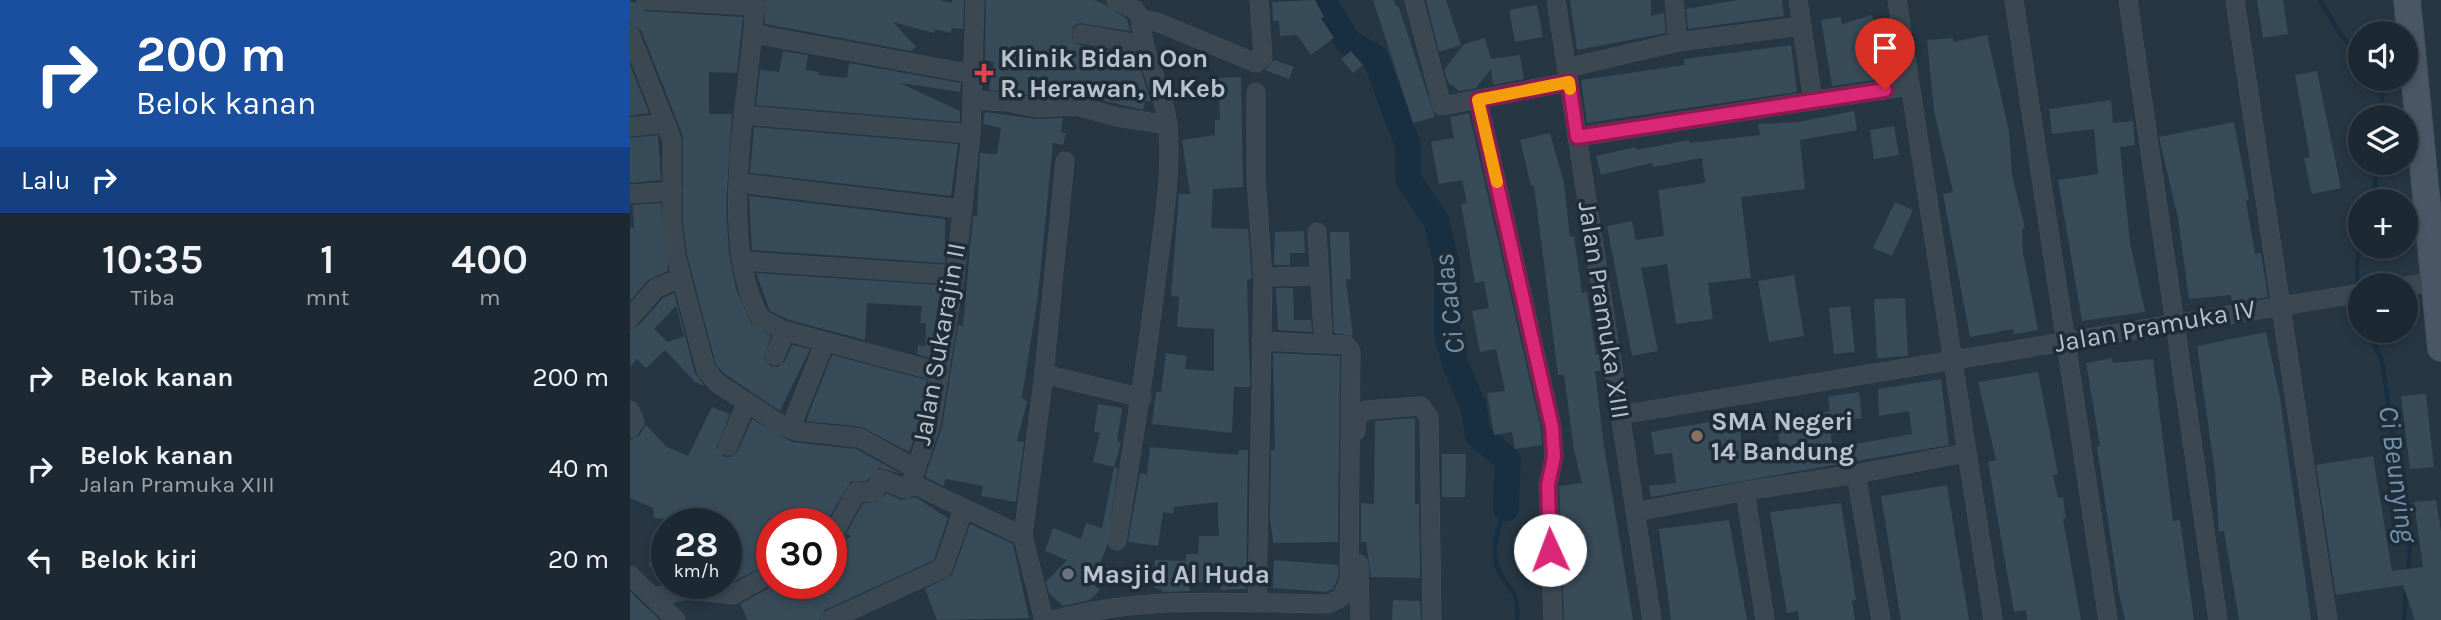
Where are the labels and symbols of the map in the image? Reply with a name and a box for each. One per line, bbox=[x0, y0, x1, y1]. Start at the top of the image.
pin bbox=[1855, 18, 1915, 90]
place label: Klinik Bidan Oon R. Herawan, M.Keb bbox=[1000, 43, 1226, 104]
marker: Klinik Bidan Oon R. Herawan, M.Keb bbox=[974, 63, 994, 83]
street label: Jalan Pramuka XIII bbox=[1571, 199, 1637, 421]
street label: Jalan Sukarajin II bbox=[906, 240, 972, 448]
water label: Ci Cadas bbox=[1426, 252, 1472, 356]
street label: Jalan Pramuka IV bbox=[2052, 293, 2258, 359]
water label: Ci Beunying bbox=[2372, 404, 2424, 546]
place label: SMA Negeri 14 Bandung bbox=[1711, 406, 1854, 467]
marker: SMA Negeri 14 Bandung bbox=[1689, 428, 1705, 444]
speed limit sign: 30 bbox=[756, 508, 847, 599]
position arrow bbox=[1513, 513, 1587, 587]
place label: Masjid Al Huda bbox=[1082, 559, 1270, 590]
marker: Masjid Al Huda bbox=[1060, 566, 1076, 582]

